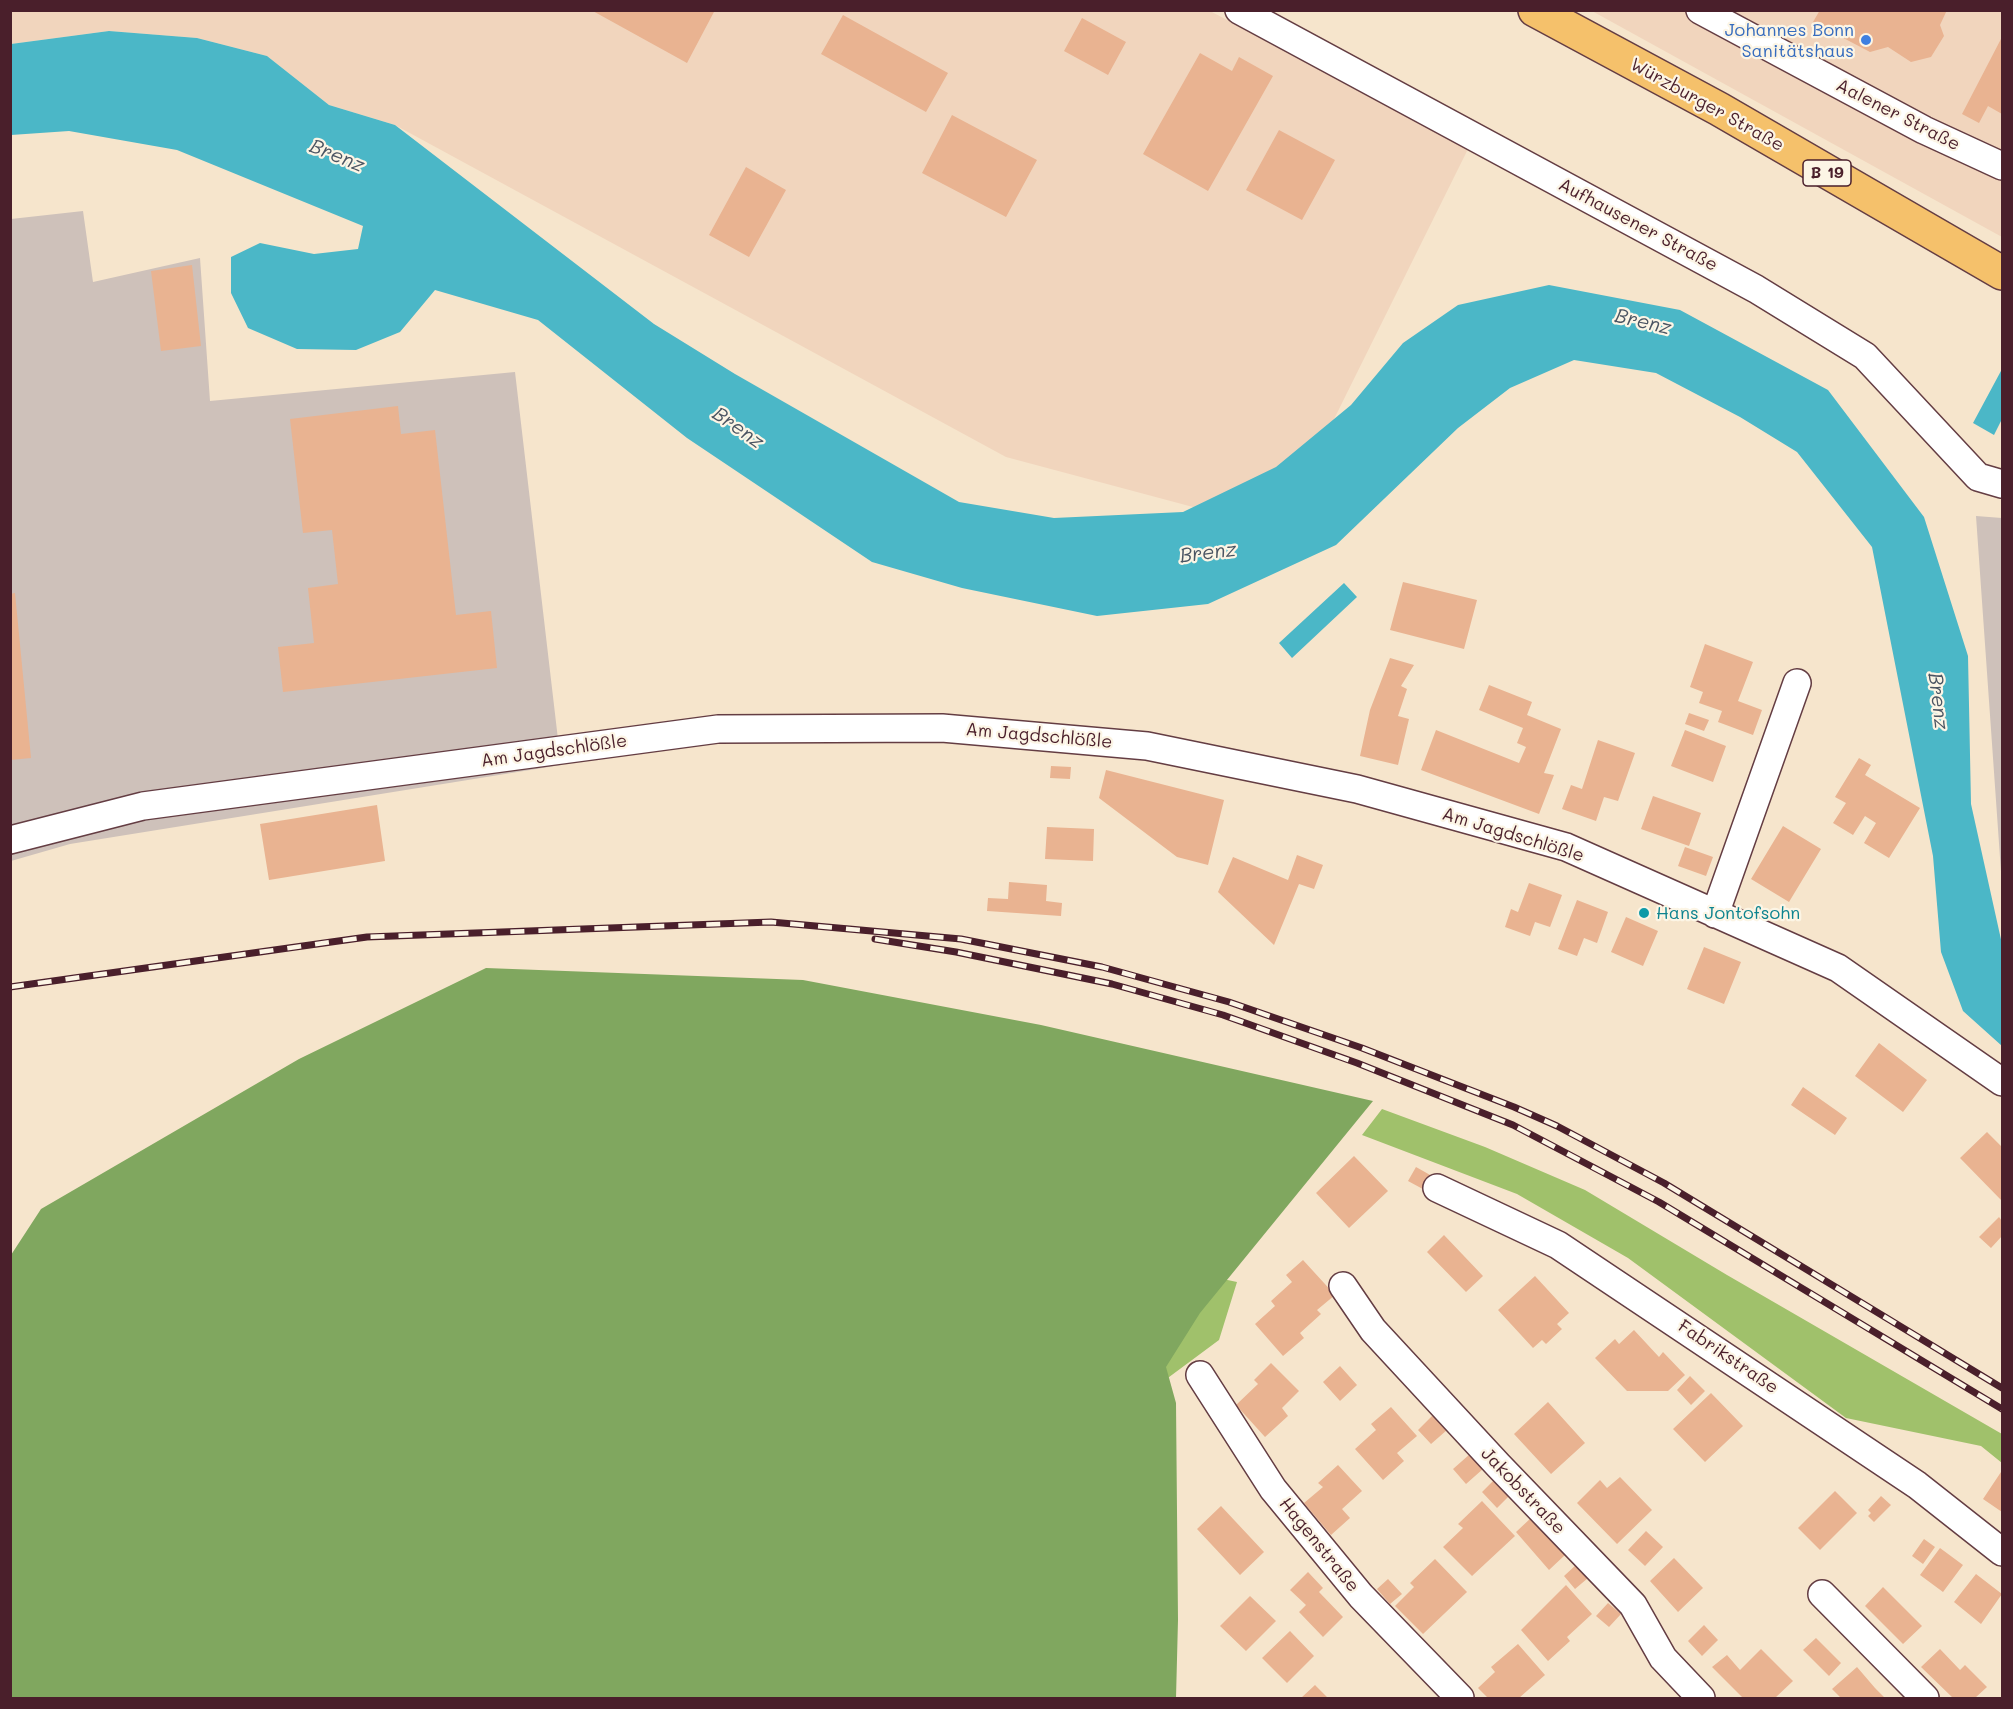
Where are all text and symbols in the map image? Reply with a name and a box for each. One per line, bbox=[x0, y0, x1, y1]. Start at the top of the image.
place label: Johannes Bonn Sanitätshaus bbox=[1725, 19, 1854, 62]
marker: Johannes Bonn Sanitätshaus bbox=[1859, 33, 1873, 47]
street label: Würzburger Straße bbox=[1626, 54, 1788, 156]
street label: Aalener Straße bbox=[1832, 74, 1964, 156]
water label: Brenz bbox=[306, 134, 368, 178]
road number: B 19 bbox=[1803, 160, 1851, 186]
street label: Aufhausener Straße bbox=[1555, 174, 1721, 276]
water label: Brenz bbox=[1613, 304, 1673, 340]
water label: Brenz bbox=[708, 402, 768, 454]
water label: Brenz bbox=[1178, 538, 1238, 568]
water label: Brenz bbox=[1923, 671, 1953, 731]
street label: Am Jagdschlößle bbox=[965, 719, 1113, 753]
street label: Am Jagdschlößle bbox=[480, 730, 628, 772]
street label: Am Jagdschlößle bbox=[1439, 803, 1587, 867]
place label: Hans Jontofsohn bbox=[1656, 902, 1800, 924]
marker: Hans Jontofsohn bbox=[1637, 906, 1651, 920]
street label: Fabrikstraße bbox=[1674, 1316, 1782, 1398]
street label: Jakobstraße bbox=[1476, 1443, 1570, 1539]
street label: Hagenstraße bbox=[1274, 1493, 1364, 1597]

